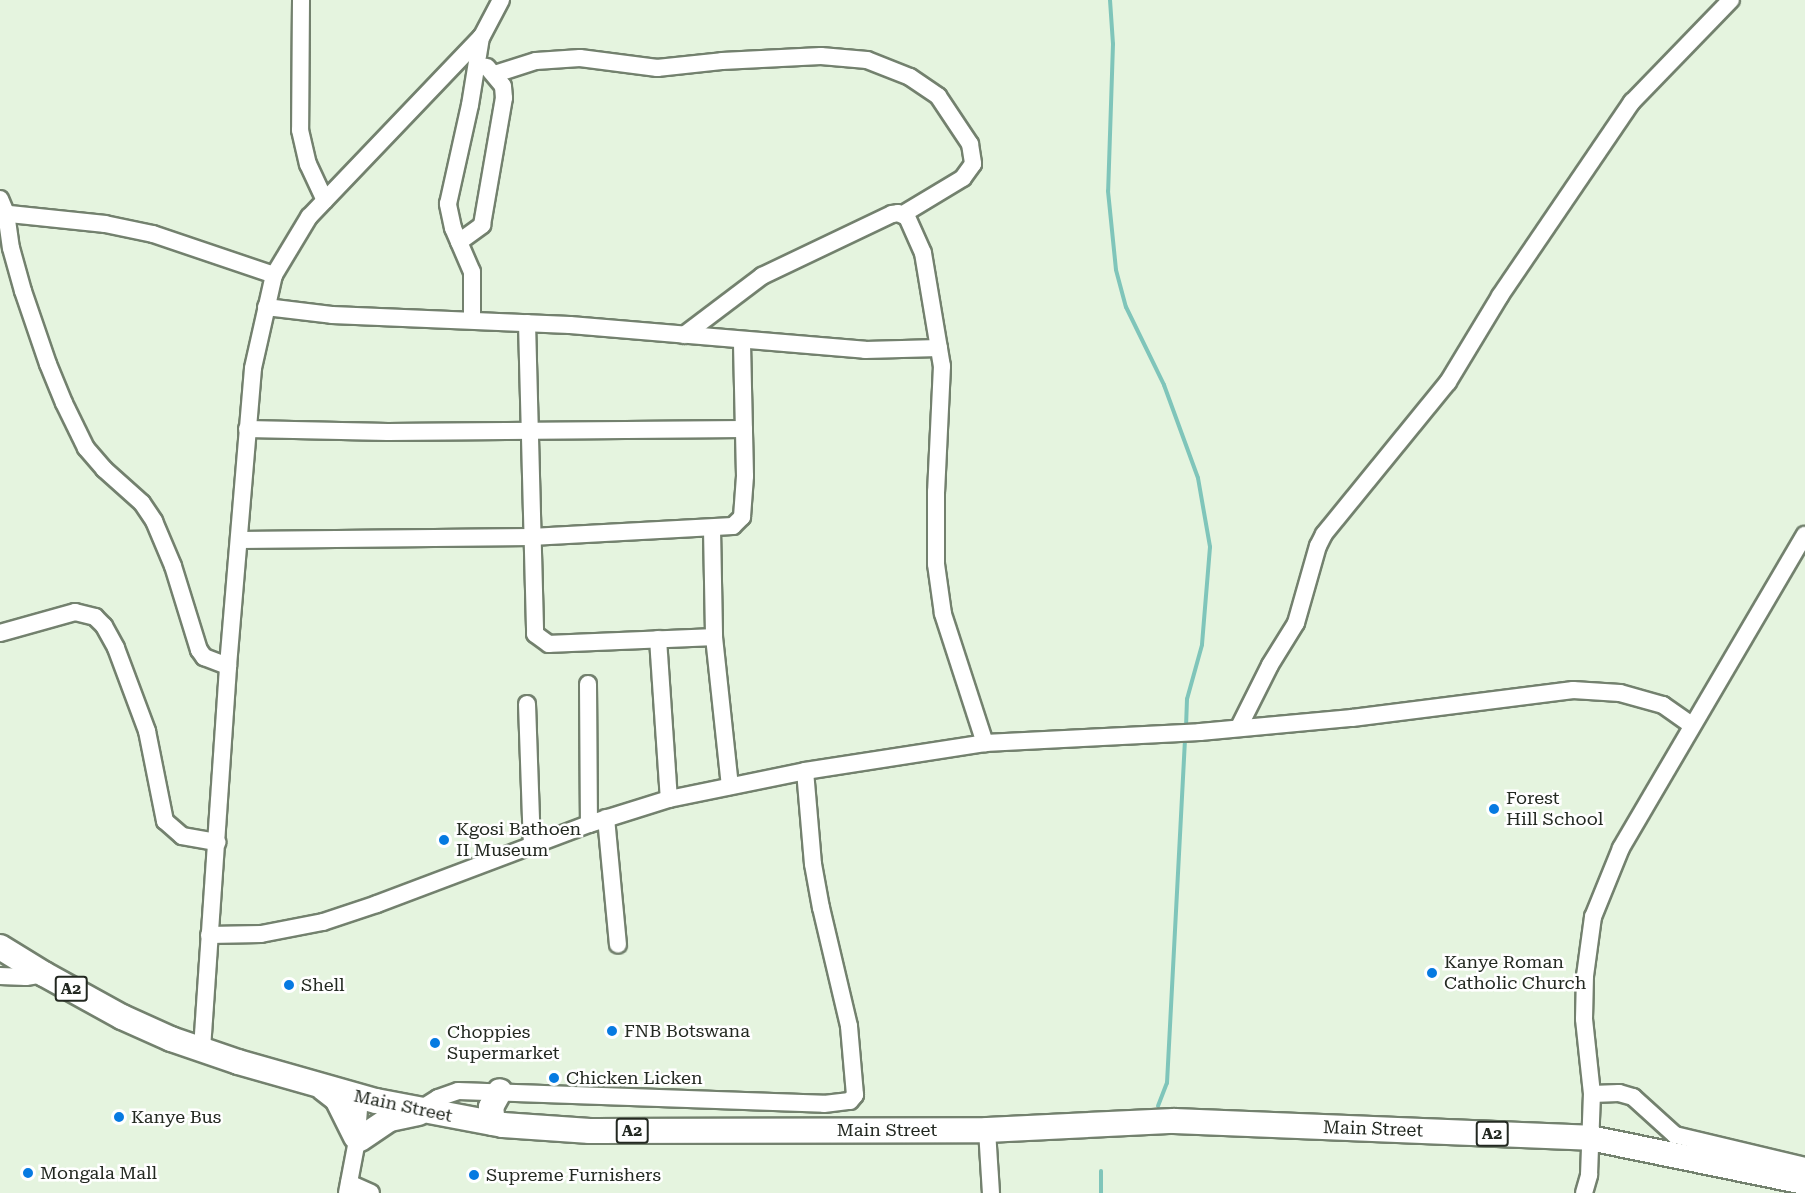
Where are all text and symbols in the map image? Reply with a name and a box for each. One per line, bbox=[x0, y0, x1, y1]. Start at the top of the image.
place label: Forest Hill School bbox=[1506, 788, 1603, 830]
marker: Forest Hill School bbox=[1487, 802, 1501, 816]
place label: Kgosi Bathoen II Museum bbox=[456, 819, 581, 862]
marker: Kgosi Bathoen II Museum bbox=[437, 833, 451, 847]
place label: Kanye Roman Catholic Church bbox=[1444, 952, 1586, 994]
marker: Kanye Roman Catholic Church bbox=[1425, 966, 1439, 980]
place label: Shell bbox=[301, 974, 345, 996]
road number: A2 bbox=[54, 976, 88, 1002]
marker: Shell bbox=[282, 978, 296, 992]
place label: FNB Botswana bbox=[624, 1020, 750, 1042]
place label: Choppies Supermarket bbox=[447, 1022, 560, 1064]
marker: FNB Botswana bbox=[605, 1024, 619, 1038]
marker: Choppies Supermarket bbox=[428, 1036, 442, 1050]
place label: Chicken Licken bbox=[566, 1067, 703, 1089]
marker: Chicken Licken bbox=[547, 1071, 561, 1085]
street label: Main Street bbox=[352, 1085, 454, 1127]
place label: Kanye Bus bbox=[131, 1106, 221, 1128]
marker: Kanye Bus bbox=[112, 1110, 126, 1124]
street label: Main Street bbox=[1323, 1116, 1423, 1142]
road number: A2 bbox=[616, 1118, 648, 1144]
street label: Main Street bbox=[837, 1119, 937, 1141]
road number: A2 bbox=[1476, 1121, 1508, 1147]
place label: Mongala Mall bbox=[40, 1162, 157, 1184]
place label: Supreme Furnishers bbox=[486, 1164, 661, 1186]
marker: Mongala Mall bbox=[21, 1166, 35, 1180]
marker: Supreme Furnishers bbox=[467, 1168, 481, 1182]

